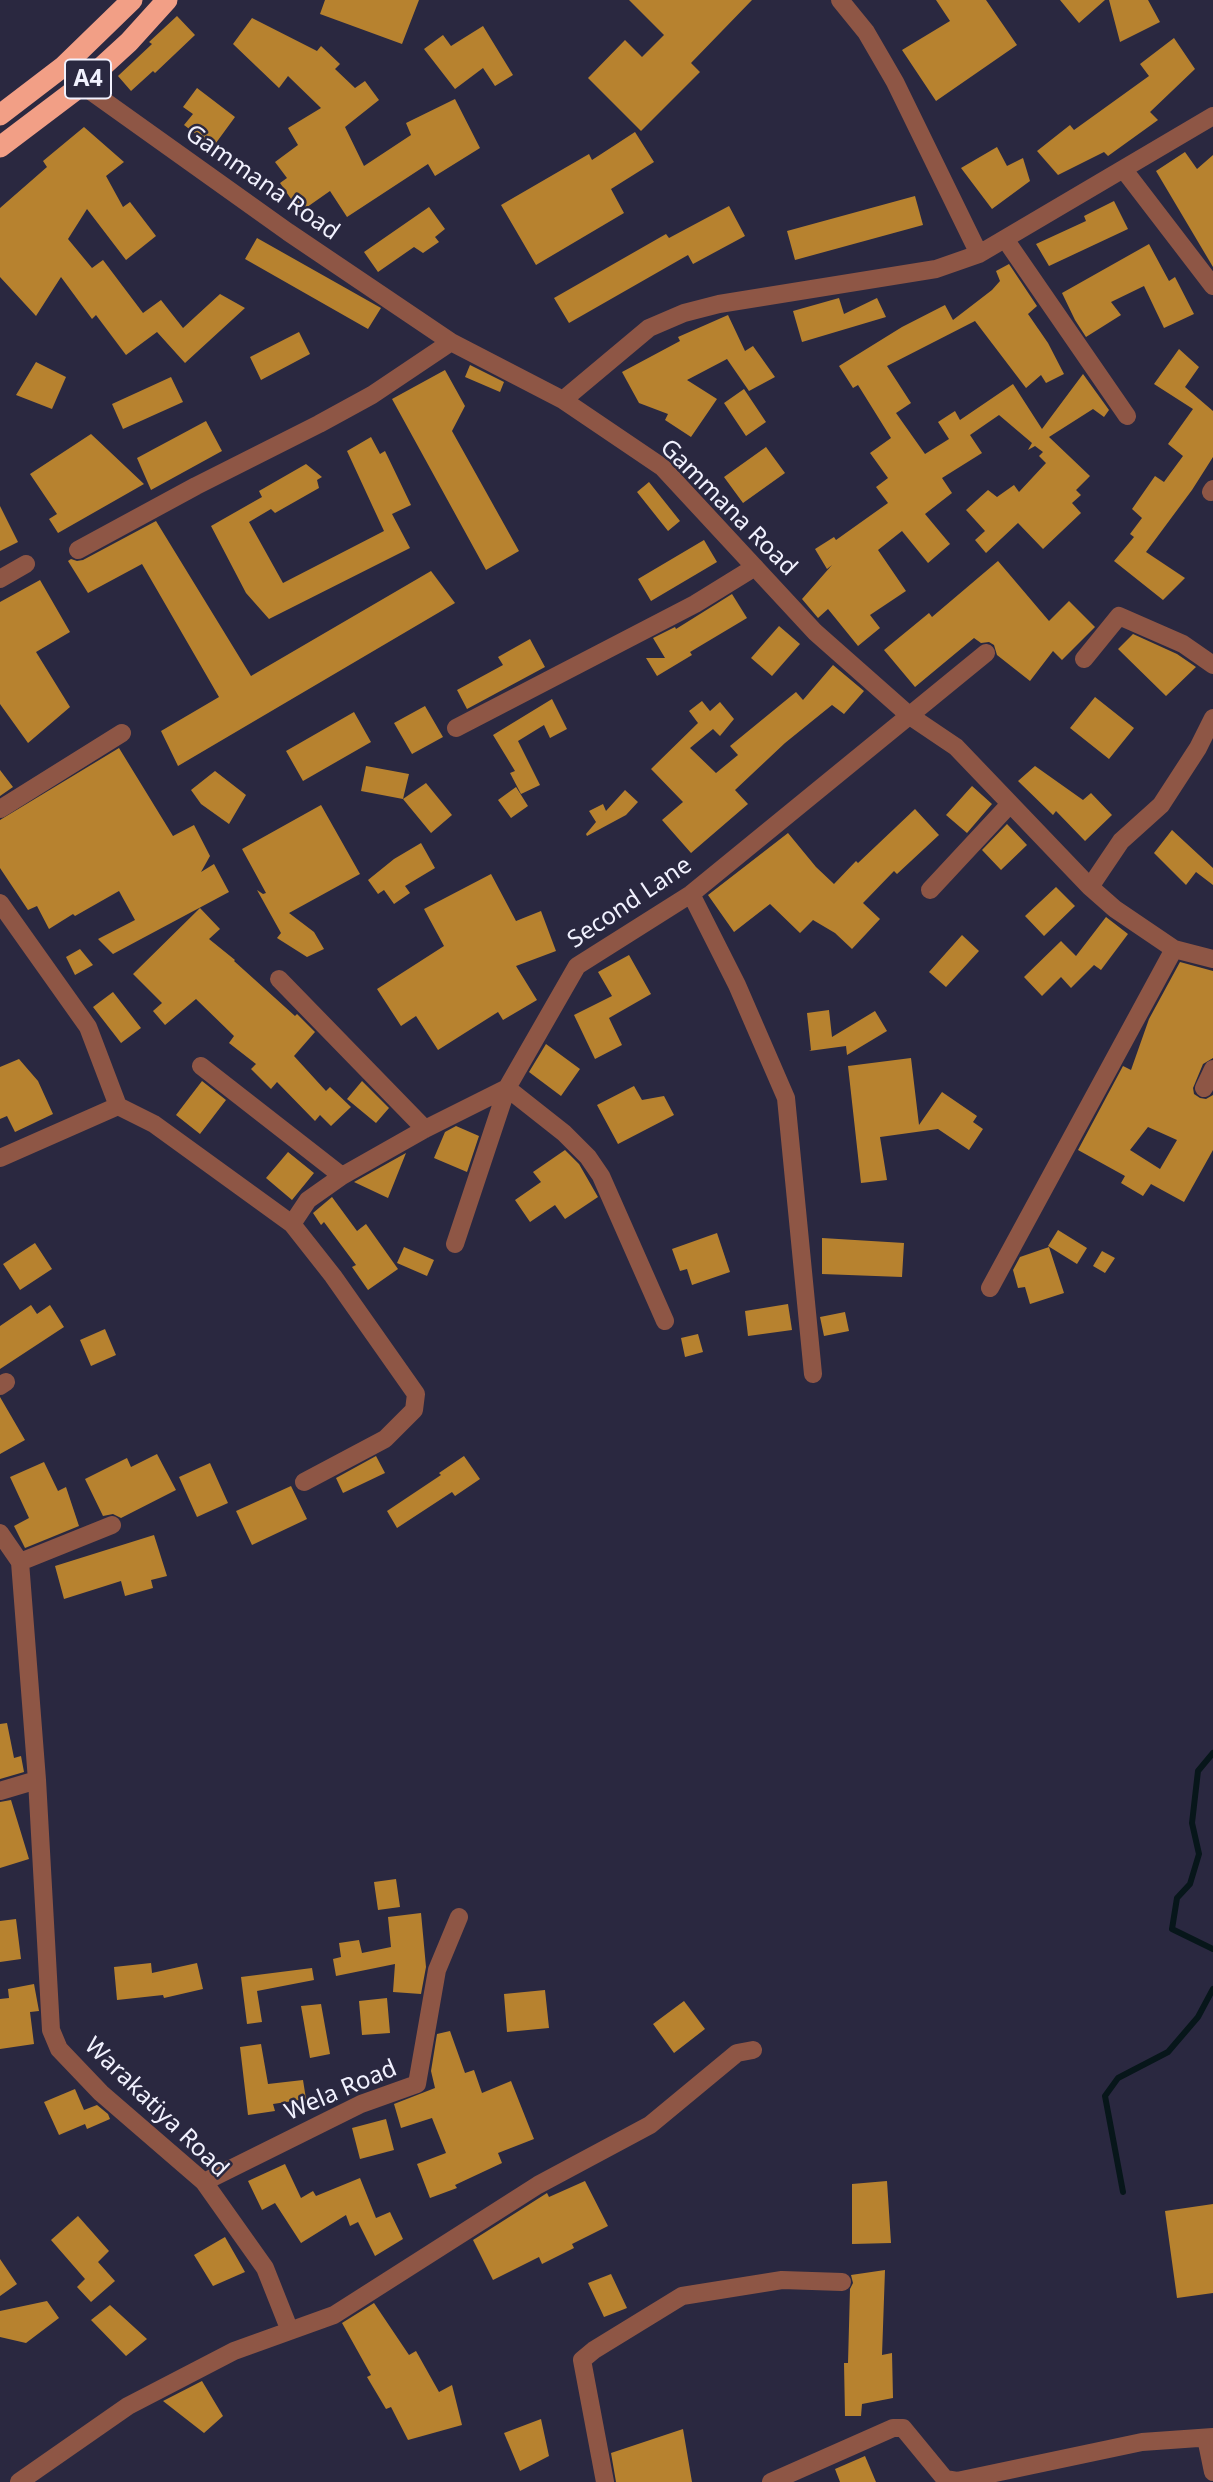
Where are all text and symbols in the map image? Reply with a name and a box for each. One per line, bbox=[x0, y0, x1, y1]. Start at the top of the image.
road number: A4 bbox=[65, 60, 111, 99]
street label: Gammana Road bbox=[179, 119, 345, 247]
street label: Gammana Road bbox=[654, 434, 802, 582]
street label: Second Lane bbox=[563, 851, 697, 955]
street label: Warakatiya Road bbox=[78, 2032, 234, 2184]
street label: Wela Road bbox=[281, 2055, 401, 2127]

